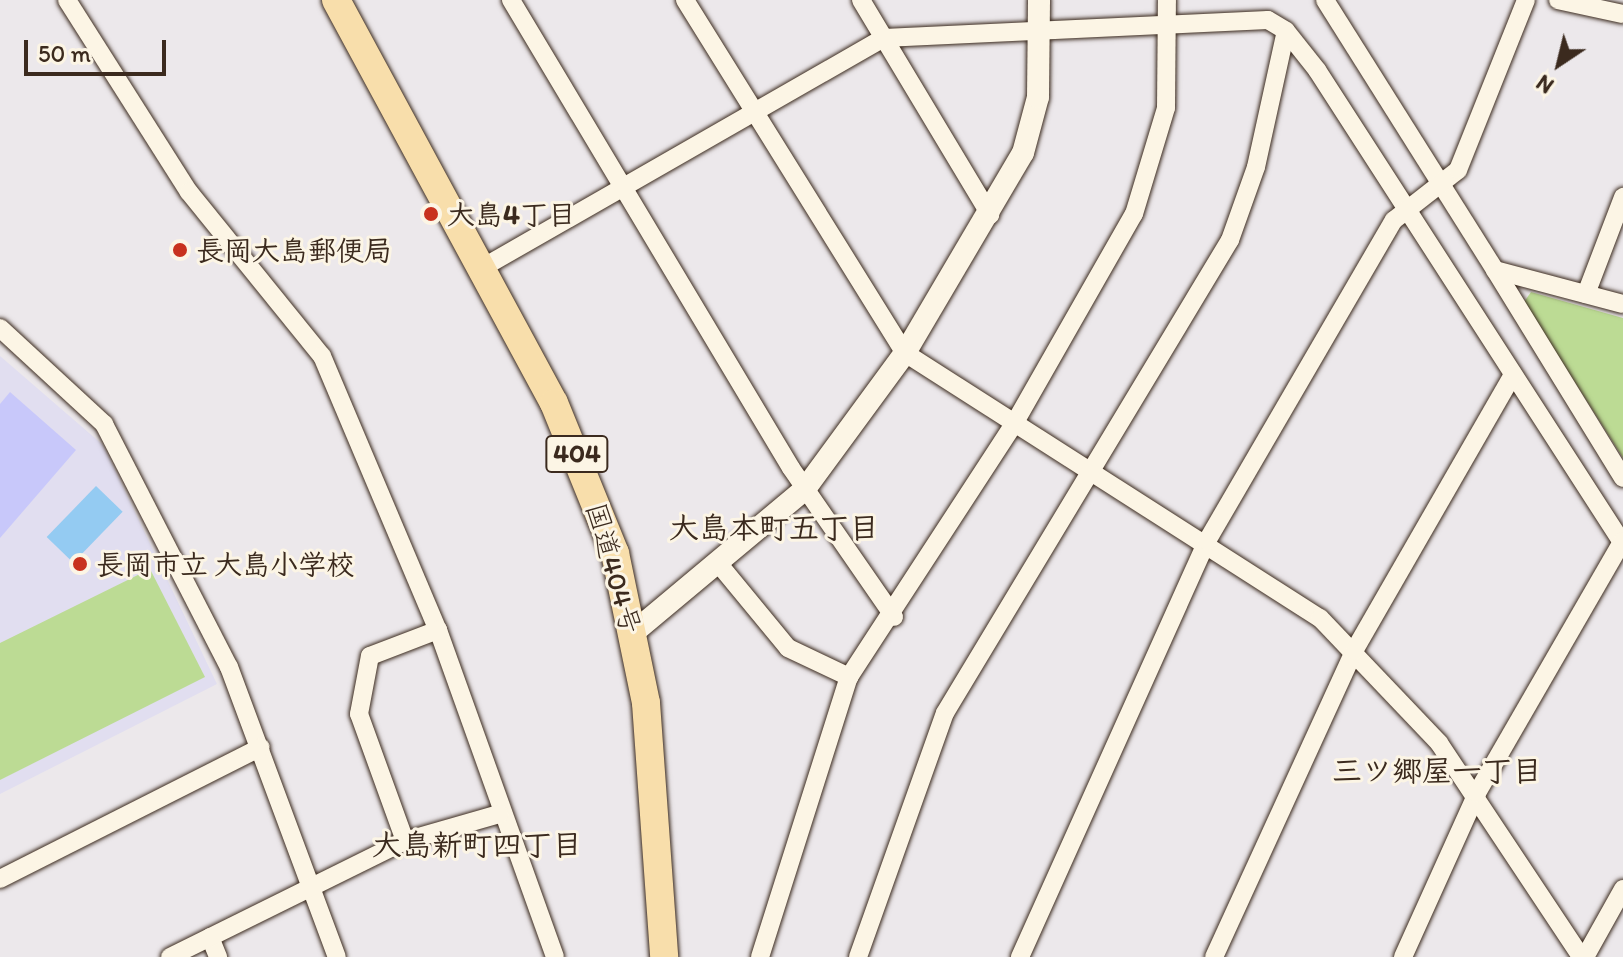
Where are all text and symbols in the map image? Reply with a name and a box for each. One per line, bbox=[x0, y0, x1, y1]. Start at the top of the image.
scale bar bbox=[28, 24, 170, 74]
north arrow bbox=[1519, 24, 1599, 104]
text: 50 m bbox=[38, 39, 91, 68]
text: N bbox=[1531, 69, 1559, 99]
place label: 大島4丁目 bbox=[447, 197, 576, 231]
marker: 大島4丁目 bbox=[422, 205, 440, 223]
place label: 長岡大島郵便局 bbox=[196, 233, 392, 267]
marker: 長岡大島郵便局 bbox=[171, 241, 189, 259]
road number: 404 bbox=[545, 432, 609, 476]
street label: 国道404号 bbox=[579, 499, 649, 637]
district label: 大島本町五丁目 bbox=[669, 510, 879, 546]
place label: 長岡市立 大島小学校 bbox=[96, 547, 354, 581]
marker: 長岡市立 大島小学校 bbox=[71, 555, 89, 573]
district label: 三ツ郷屋一丁目 bbox=[1332, 753, 1542, 789]
district label: 大島新町四丁目 bbox=[372, 827, 582, 863]

